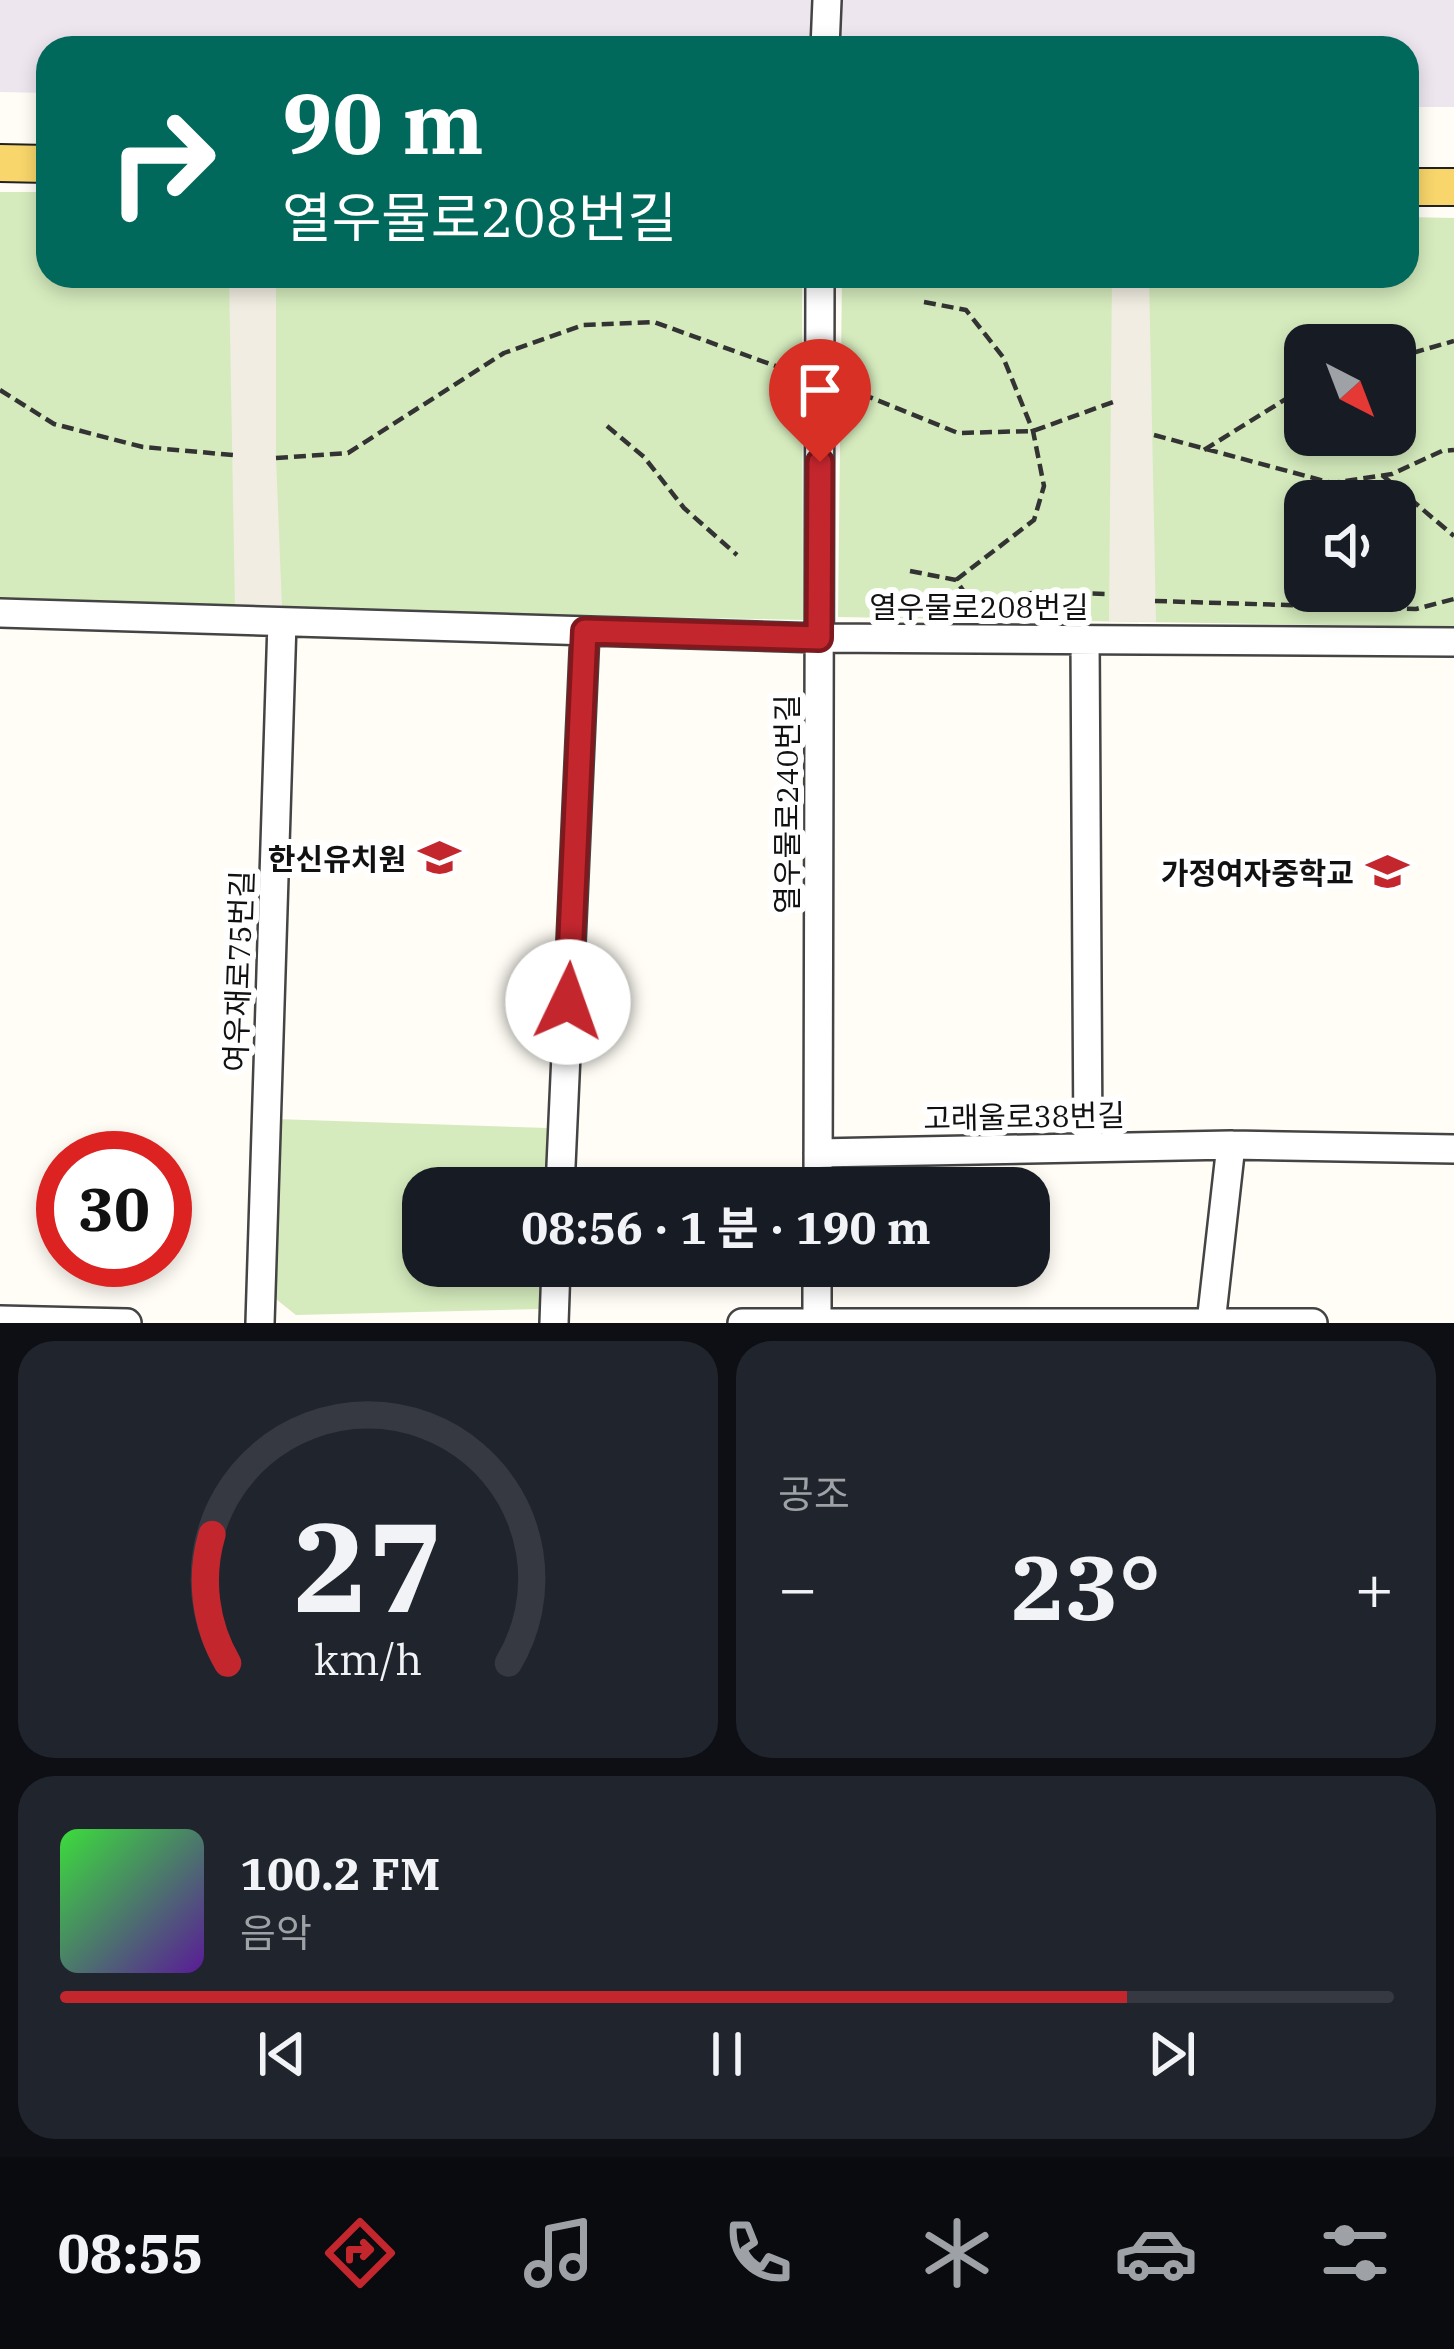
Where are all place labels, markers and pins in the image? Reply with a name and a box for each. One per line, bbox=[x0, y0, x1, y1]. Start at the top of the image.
pin bbox=[769, 339, 871, 462]
school or university icon: 한신유치원 bbox=[417, 835, 463, 881]
place label: 한신유치원 bbox=[268, 839, 406, 878]
school or university icon: 가정여자중학교 bbox=[1365, 849, 1411, 895]
place label: 가정여자중학교 bbox=[1161, 853, 1354, 892]

